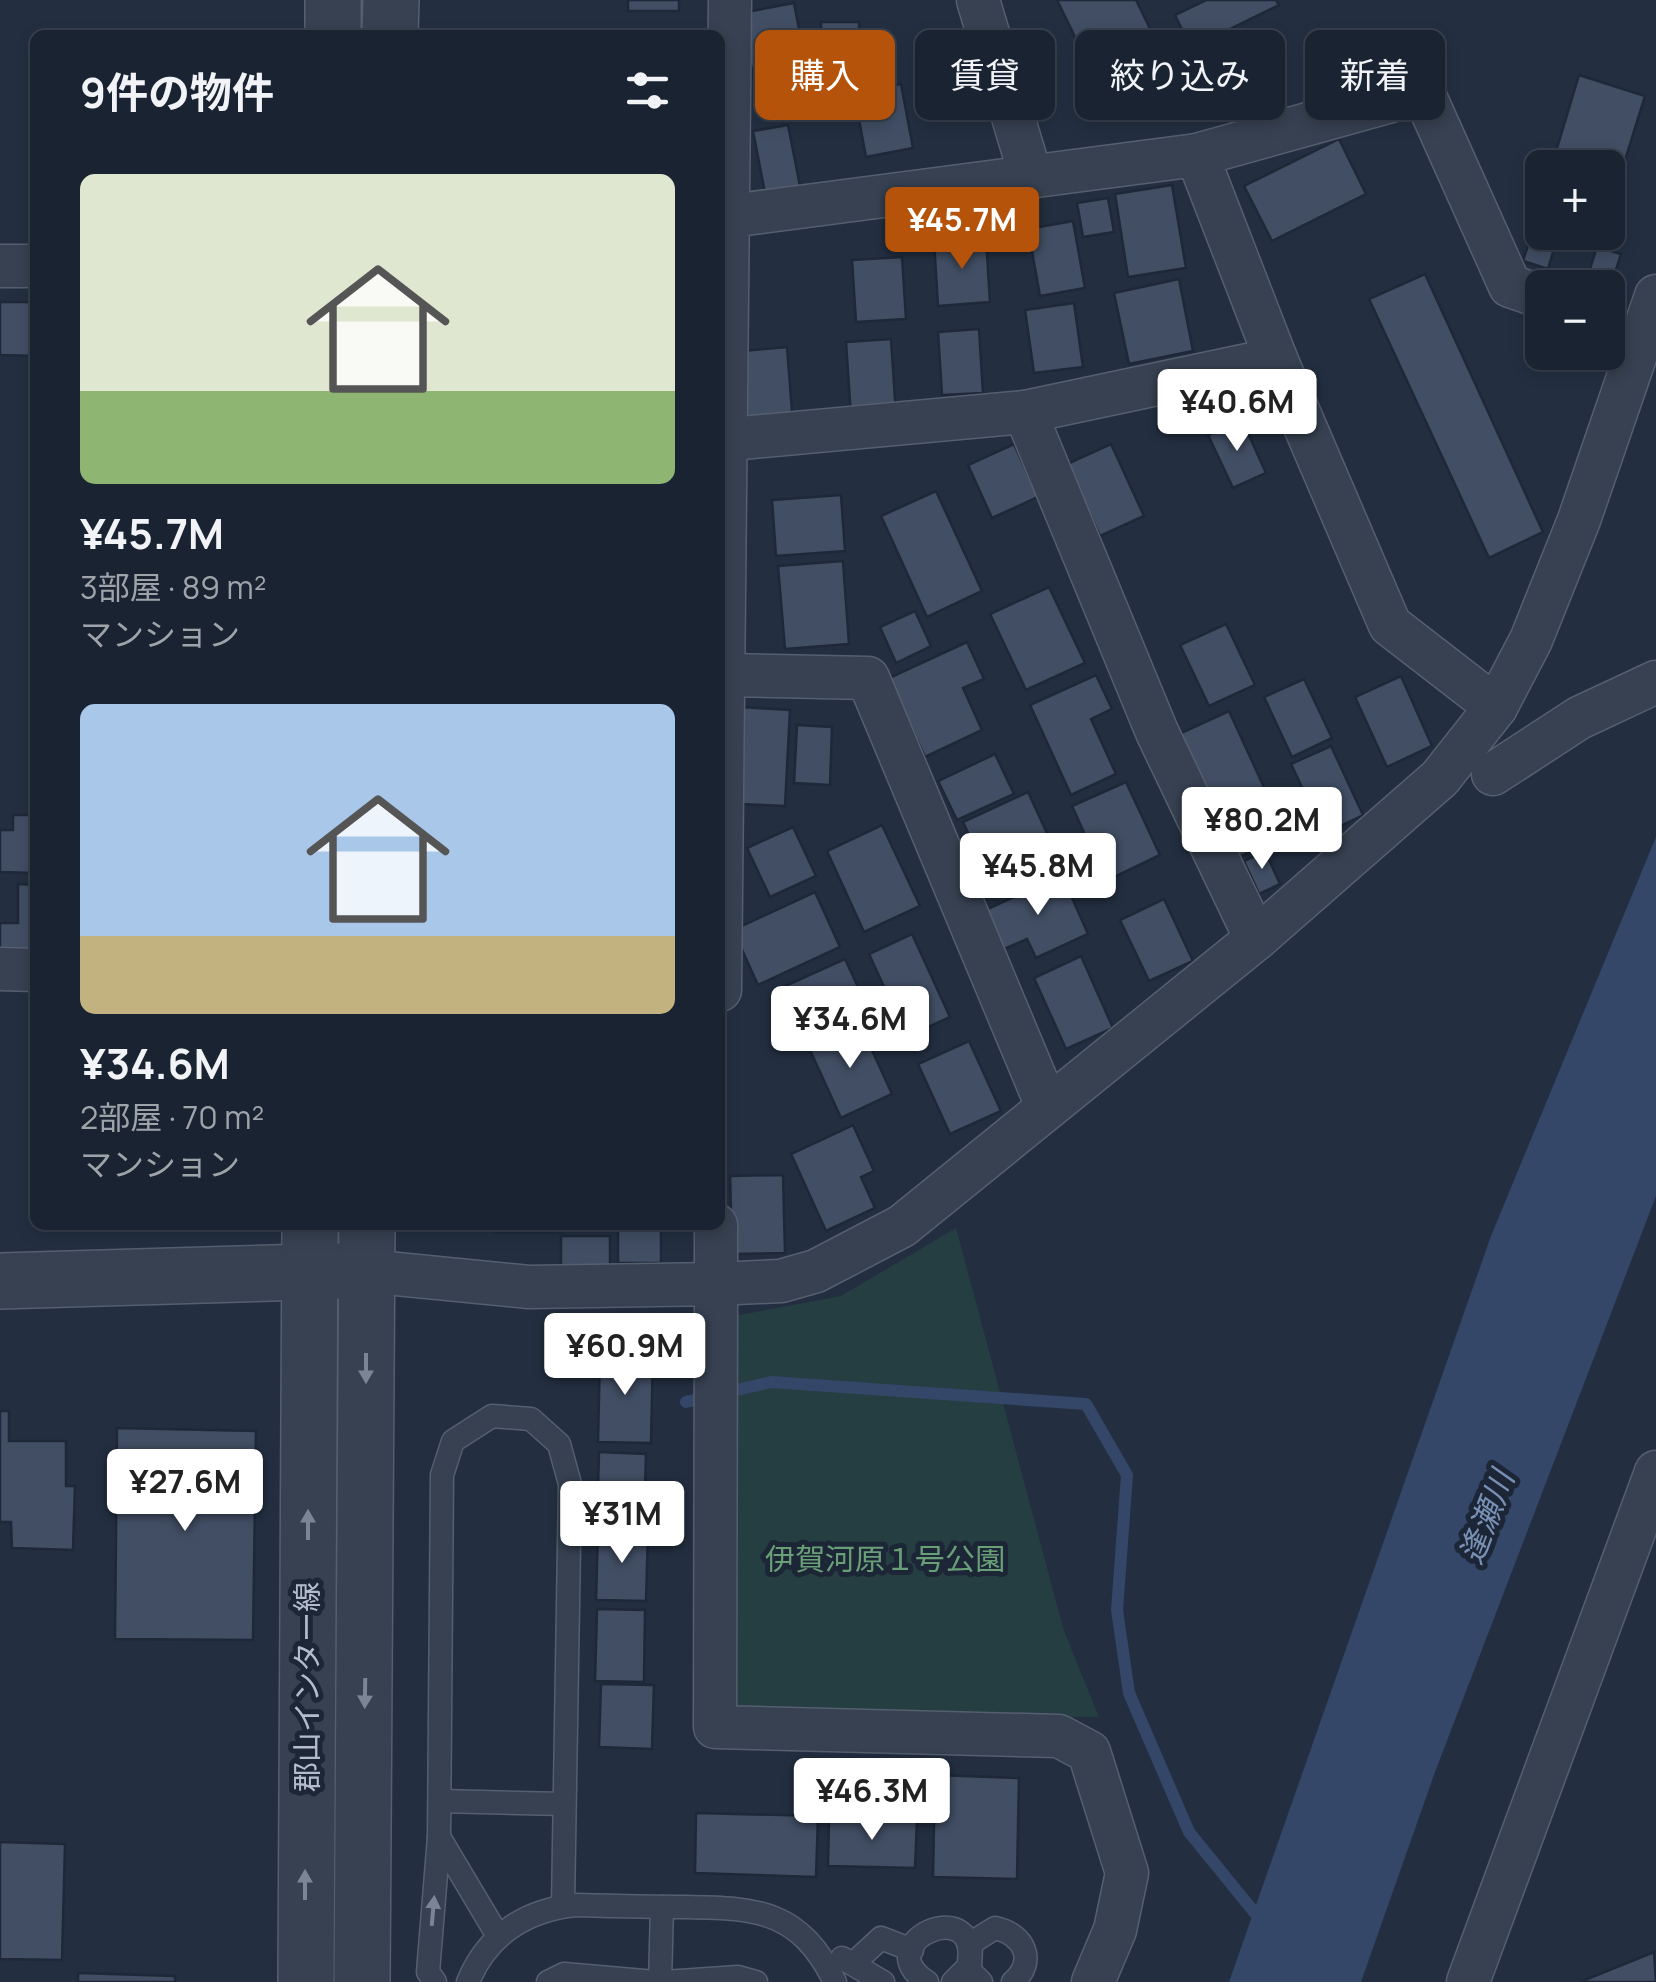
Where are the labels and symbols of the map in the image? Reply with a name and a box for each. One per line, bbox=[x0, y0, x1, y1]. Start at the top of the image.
pin: ¥45.7M bbox=[881, 187, 1043, 272]
pin: ¥40.6M bbox=[1156, 369, 1318, 454]
pin: ¥80.2M bbox=[1181, 787, 1343, 872]
pin: ¥45.8M bbox=[957, 833, 1119, 918]
pin: ¥34.6M bbox=[769, 986, 931, 1071]
pin: ¥60.9M bbox=[544, 1313, 706, 1398]
one-way arrow bbox=[359, 1353, 375, 1385]
pin: ¥27.6M bbox=[104, 1449, 266, 1534]
water label: 逢瀬川 bbox=[1448, 1462, 1525, 1570]
pin: ¥31M bbox=[563, 1481, 681, 1566]
one-way arrow bbox=[300, 1508, 316, 1540]
park label: 伊賀河原１号公園 bbox=[765, 1538, 1005, 1579]
street label: 郡山インター線 bbox=[286, 1582, 327, 1792]
one-way arrow bbox=[357, 1678, 373, 1710]
pin: ¥46.3M bbox=[791, 1758, 953, 1843]
one-way arrow bbox=[297, 1868, 313, 1900]
one-way arrow bbox=[425, 1894, 441, 1926]

